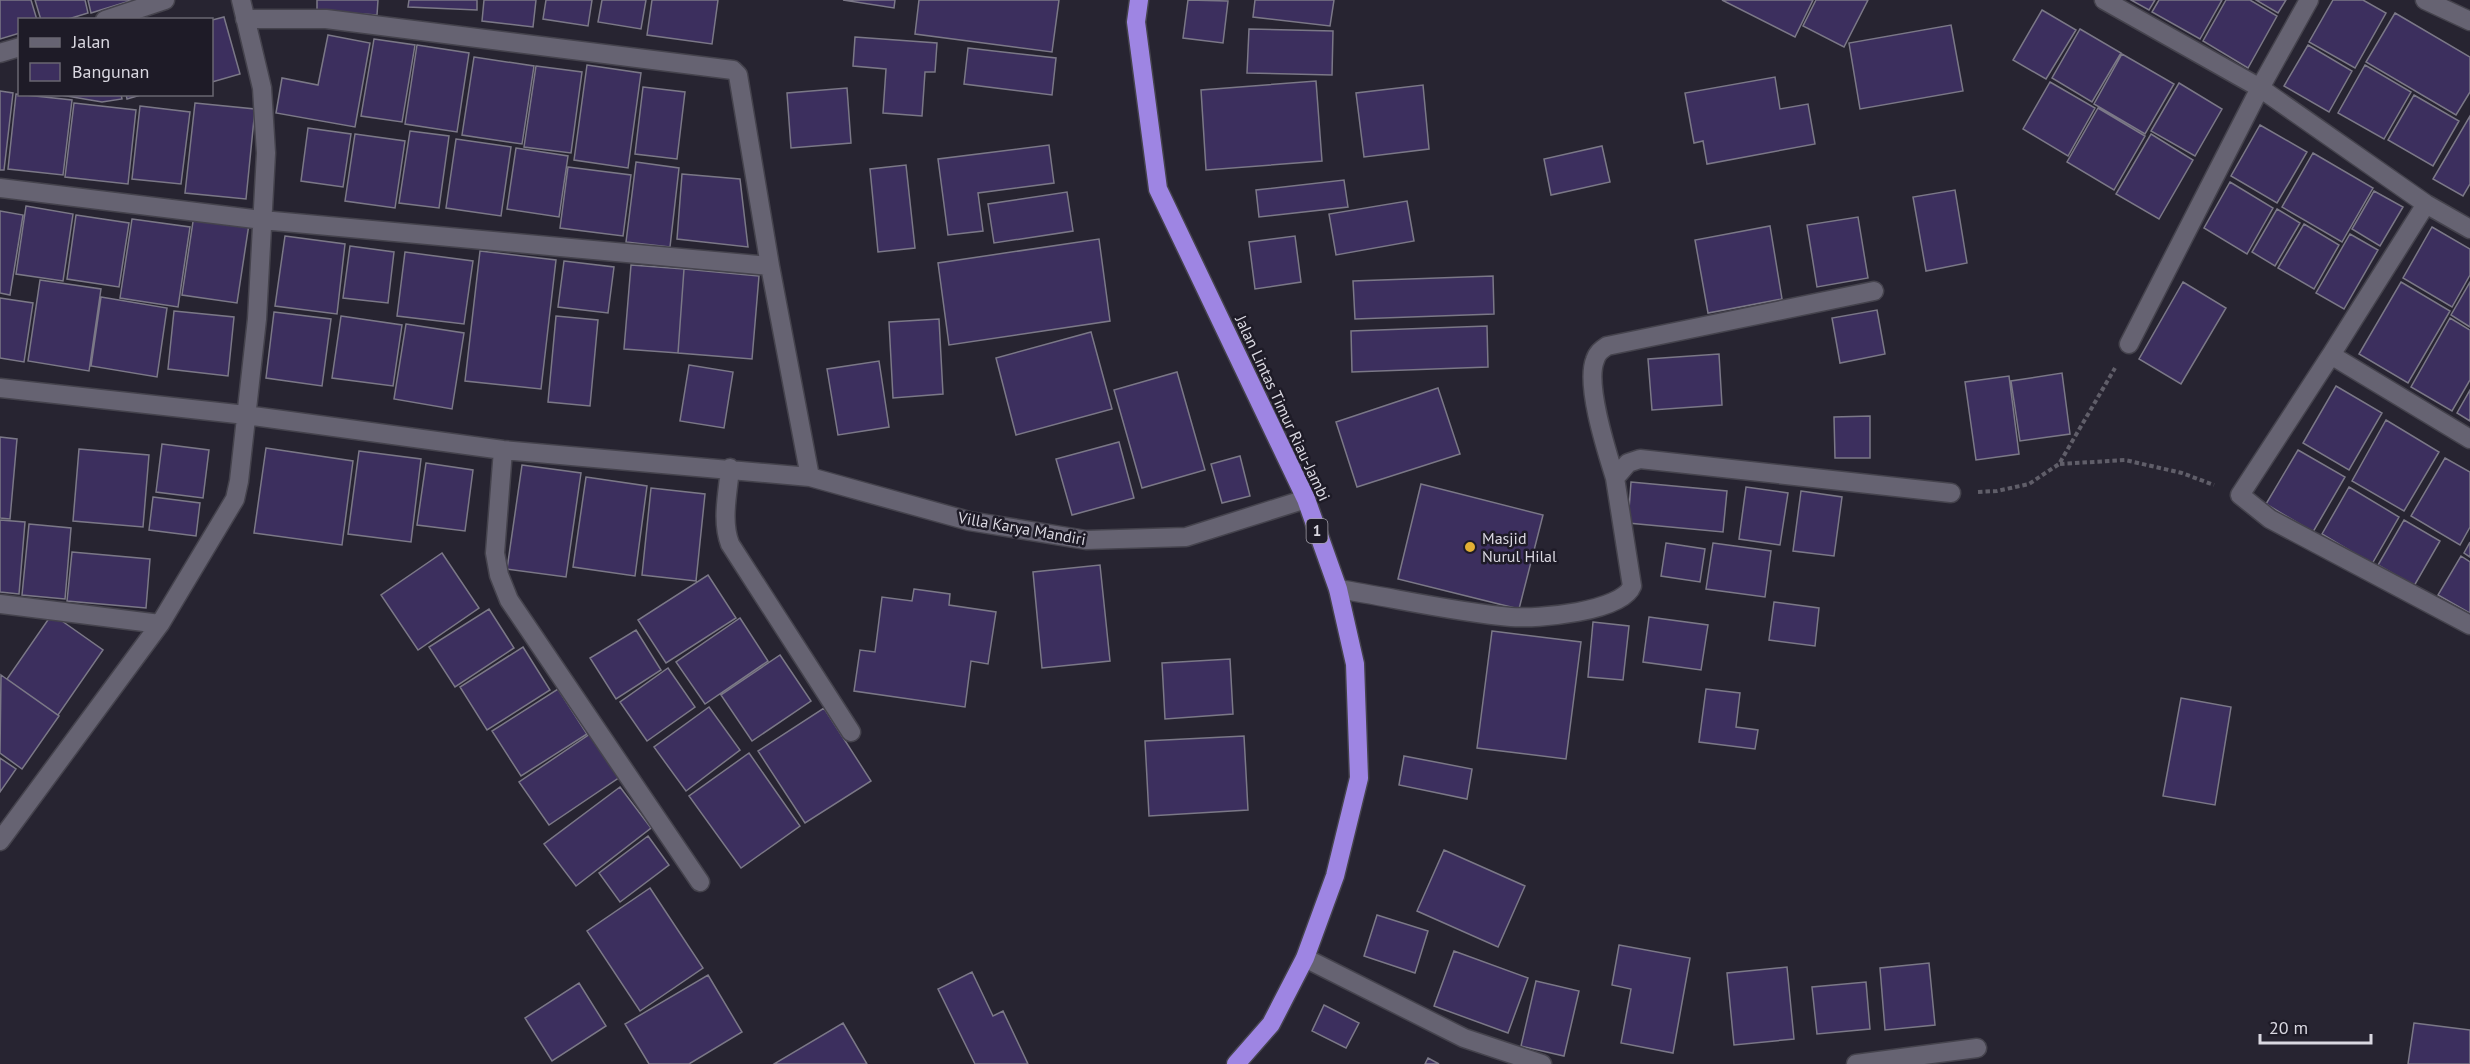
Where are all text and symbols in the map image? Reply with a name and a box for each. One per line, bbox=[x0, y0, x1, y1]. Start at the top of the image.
legend bbox=[18, 18, 213, 96]
text: Jalan bbox=[71, 30, 110, 53]
text: Bangunan bbox=[72, 60, 149, 83]
street label: Jalan Lintas Timur Riau-Jambi bbox=[1231, 311, 1335, 504]
street label: Villa Karya Mandiri bbox=[956, 507, 1087, 549]
road number: 1 bbox=[1306, 519, 1328, 543]
place label: Masjid Nurul Hilal bbox=[1482, 528, 1557, 566]
marker: Masjid Nurul Hilal bbox=[1463, 540, 1477, 554]
scale bar bbox=[2260, 1007, 2371, 1045]
text: 20 m bbox=[2269, 1016, 2308, 1039]

